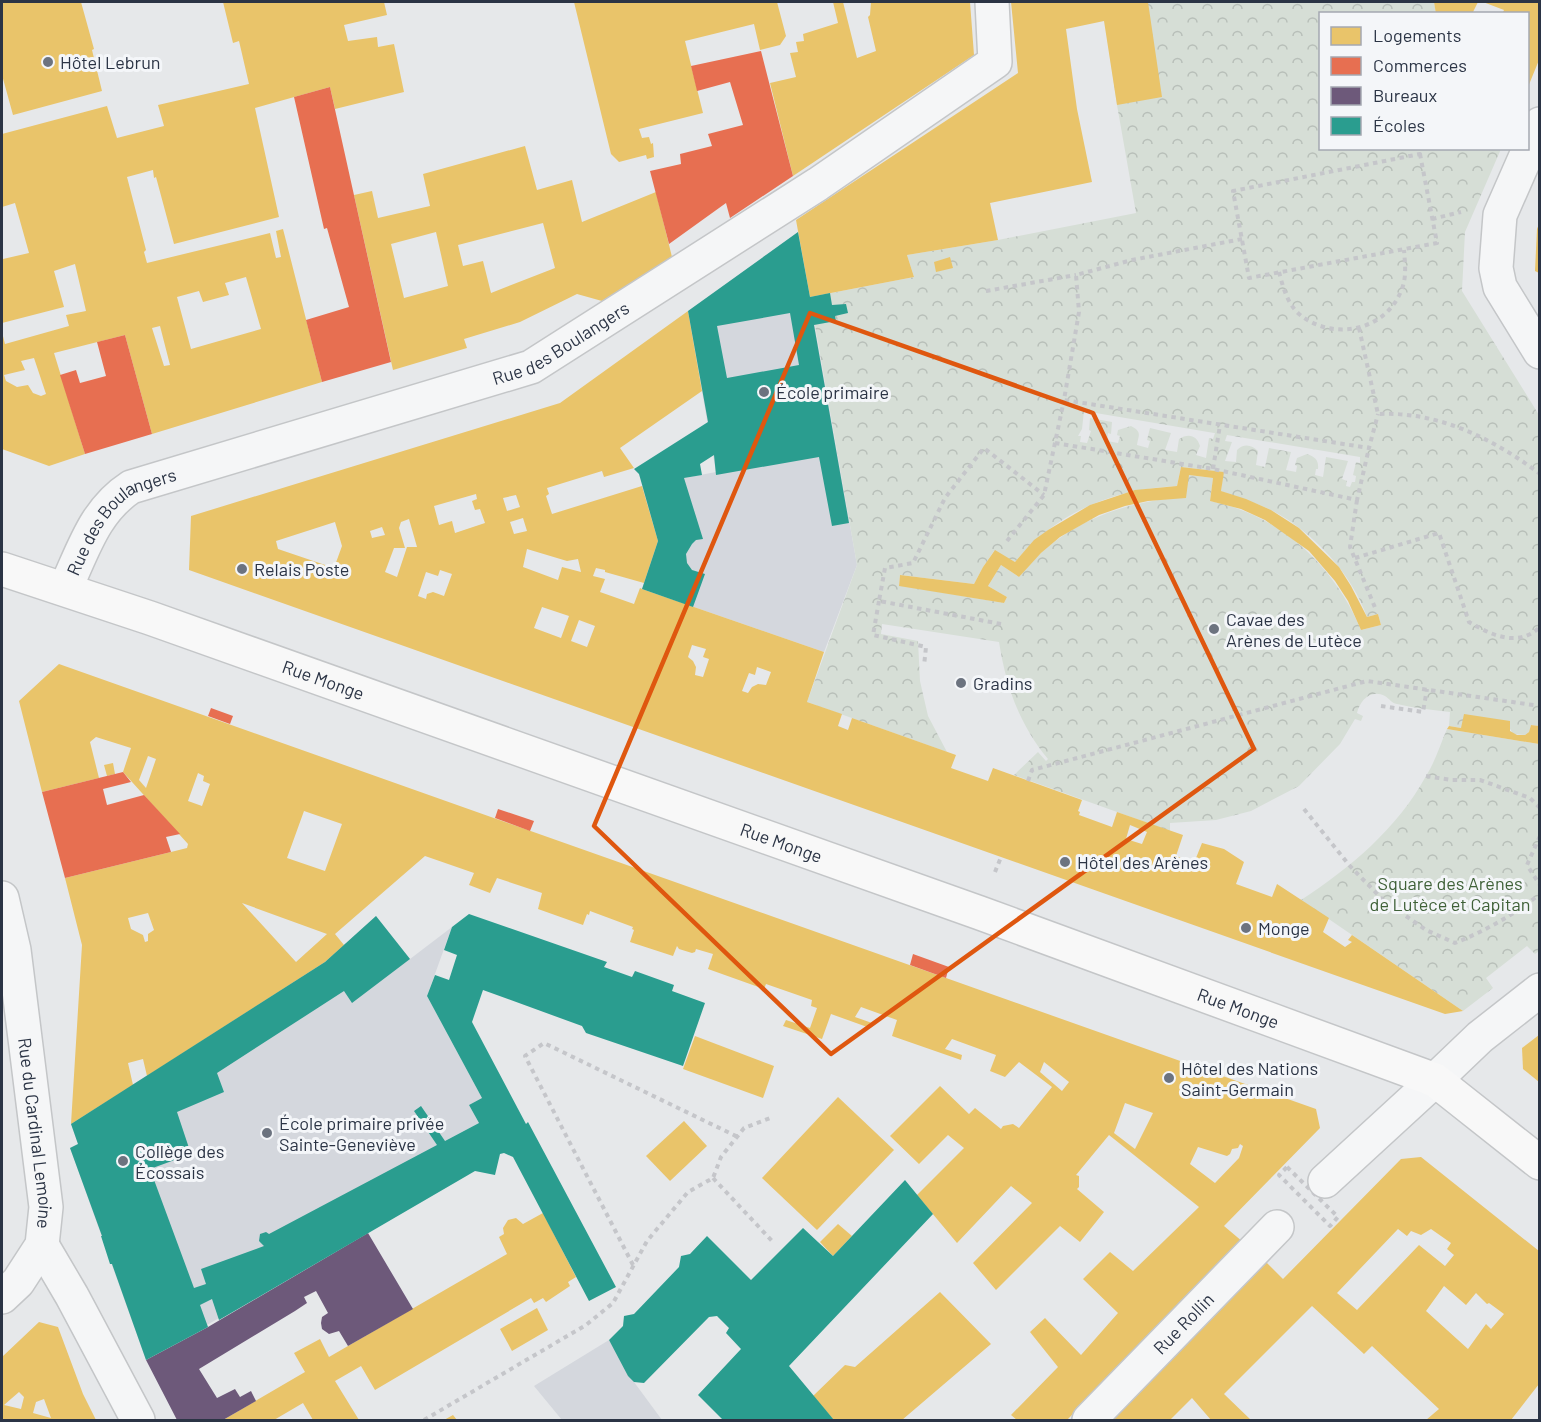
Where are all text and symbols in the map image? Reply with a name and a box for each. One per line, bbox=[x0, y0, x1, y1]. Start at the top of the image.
legend bbox=[1319, 12, 1529, 150]
text: Logements bbox=[1373, 24, 1462, 46]
place label: Hôtel Lebrun bbox=[60, 51, 160, 73]
text: Commerces bbox=[1373, 54, 1467, 76]
marker: Hôtel Lebrun bbox=[41, 55, 55, 69]
text: Bureaux bbox=[1373, 84, 1437, 106]
text: Écoles bbox=[1373, 114, 1425, 136]
street label: Rue des Boulangers bbox=[490, 297, 633, 389]
place label: École primaire bbox=[776, 381, 889, 403]
marker: École primaire bbox=[757, 385, 771, 399]
street label: Rue des Boulangers bbox=[62, 463, 179, 579]
place label: Relais Poste bbox=[254, 558, 349, 580]
marker: Relais Poste bbox=[235, 562, 249, 576]
place label: Cavae des Arènes de Lutèce bbox=[1226, 608, 1362, 651]
marker: Cavae des Arènes de Lutèce bbox=[1207, 622, 1221, 636]
street label: Rue Monge bbox=[279, 655, 367, 704]
place label: Gradins bbox=[973, 672, 1033, 694]
marker: Gradins bbox=[954, 676, 968, 690]
street label: Rue Monge bbox=[737, 818, 825, 867]
place label: Hôtel des Arènes bbox=[1077, 851, 1208, 873]
marker: Hôtel des Arènes bbox=[1058, 855, 1072, 869]
park label: Square des Arènes de Lutèce et Capitan bbox=[1370, 872, 1530, 915]
place label: Monge bbox=[1258, 917, 1310, 939]
marker: Monge bbox=[1239, 921, 1253, 935]
street label: Rue Monge bbox=[1194, 983, 1282, 1033]
street label: Rue du Cardinal Lemoine bbox=[14, 1036, 57, 1230]
place label: Hôtel des Nations Saint-Germain bbox=[1181, 1057, 1318, 1100]
marker: Hôtel des Nations Saint-Germain bbox=[1162, 1071, 1176, 1085]
place label: École primaire privée Sainte-Geneviève bbox=[279, 1112, 444, 1155]
marker: École primaire privée Sainte-Geneviève bbox=[260, 1126, 274, 1140]
place label: Collège des Écossais bbox=[135, 1140, 224, 1183]
marker: Collège des Écossais bbox=[116, 1154, 130, 1168]
street label: Rue Rollin bbox=[1148, 1288, 1218, 1359]

